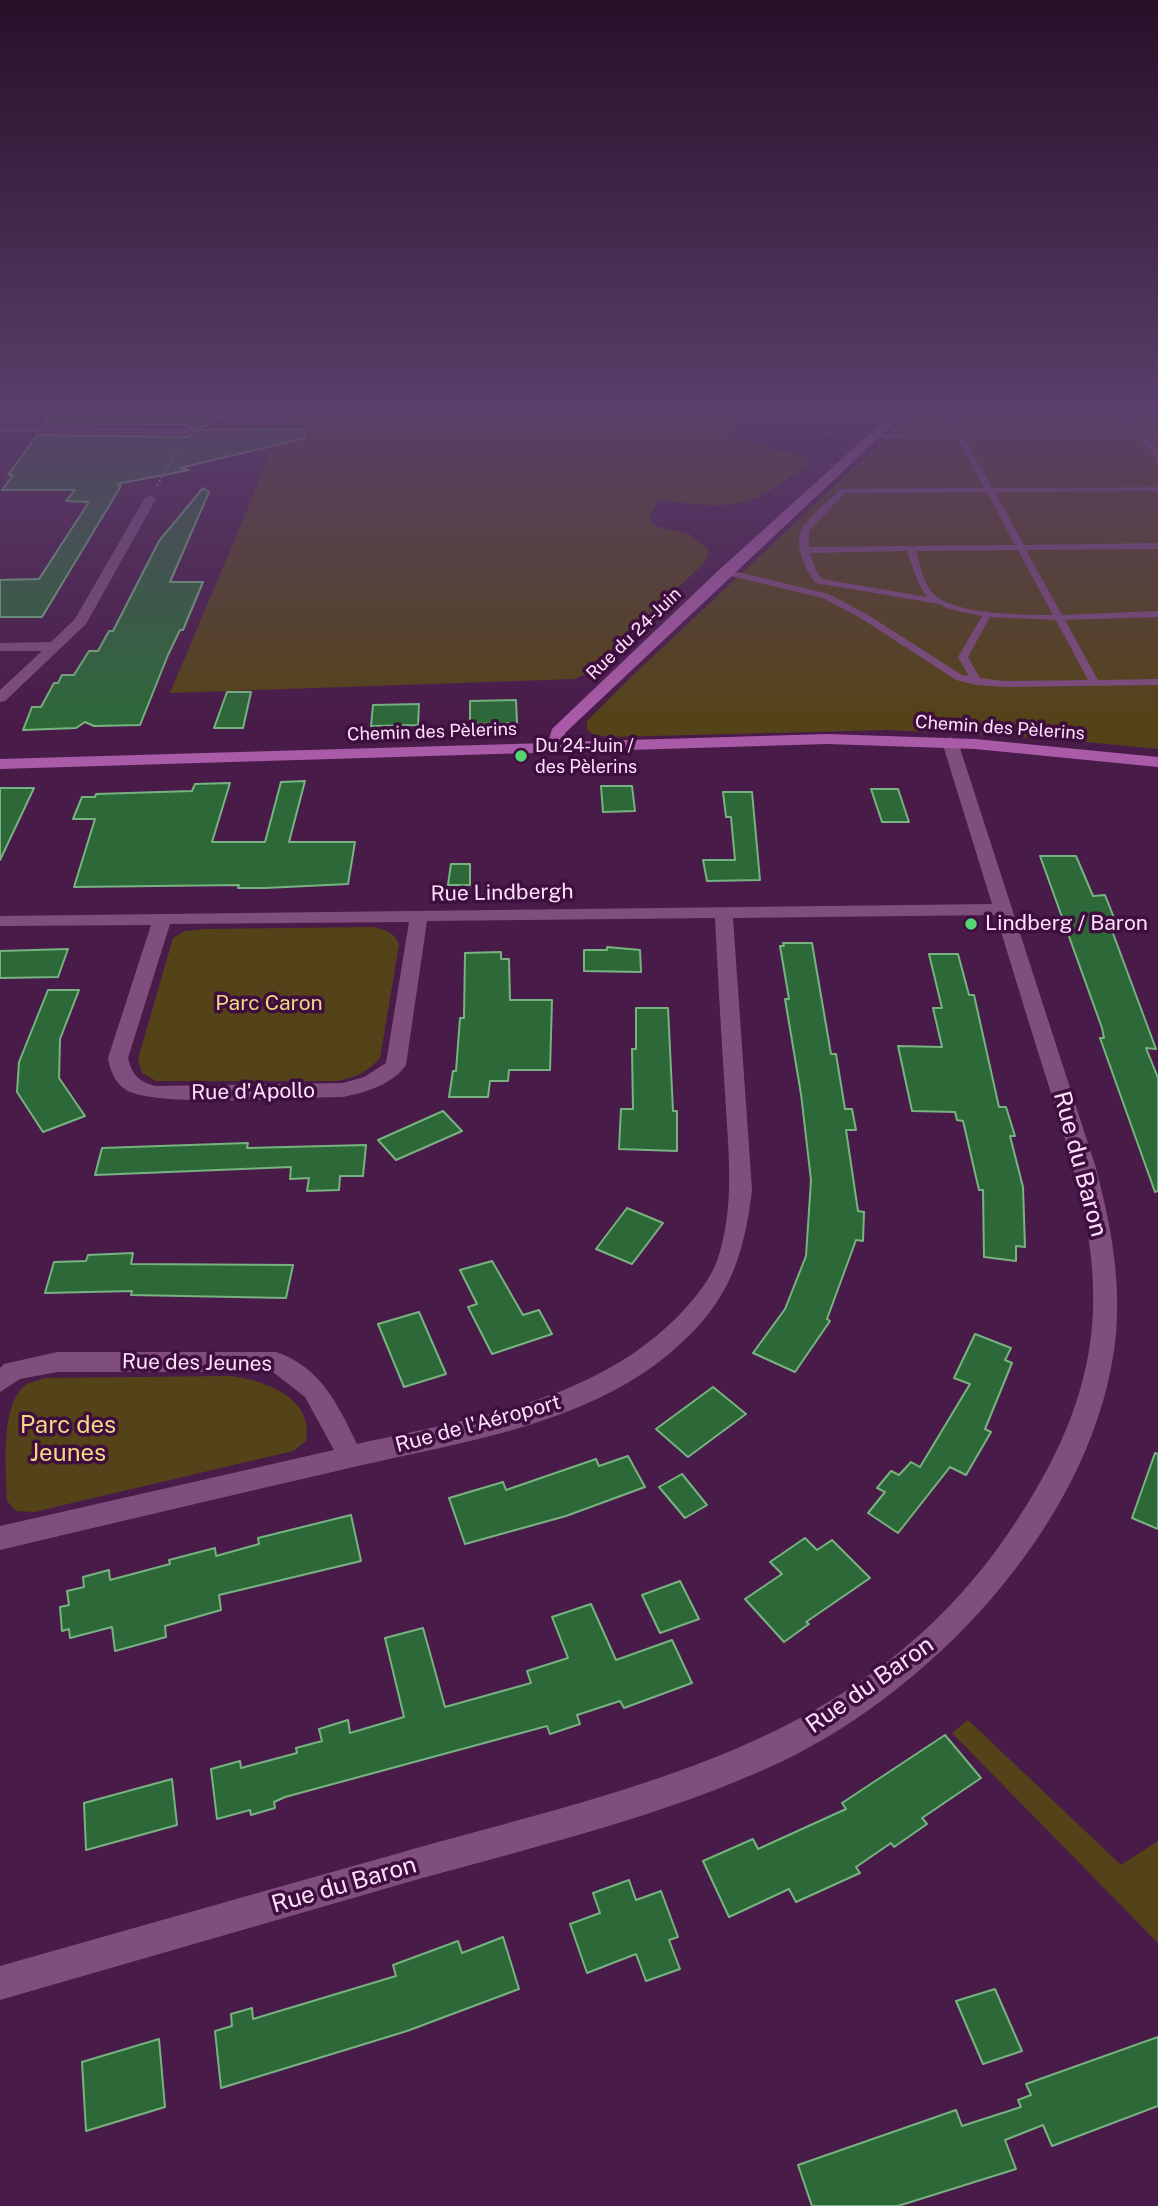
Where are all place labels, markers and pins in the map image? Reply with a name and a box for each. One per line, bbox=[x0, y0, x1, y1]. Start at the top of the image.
place label: Du 24-Juin / des Pèlerins bbox=[535, 735, 637, 778]
marker: Du 24-Juin / des Pèlerins bbox=[513, 748, 529, 764]
place label: Lindberg / Baron bbox=[985, 911, 1148, 937]
marker: Lindberg / Baron bbox=[963, 916, 979, 932]

